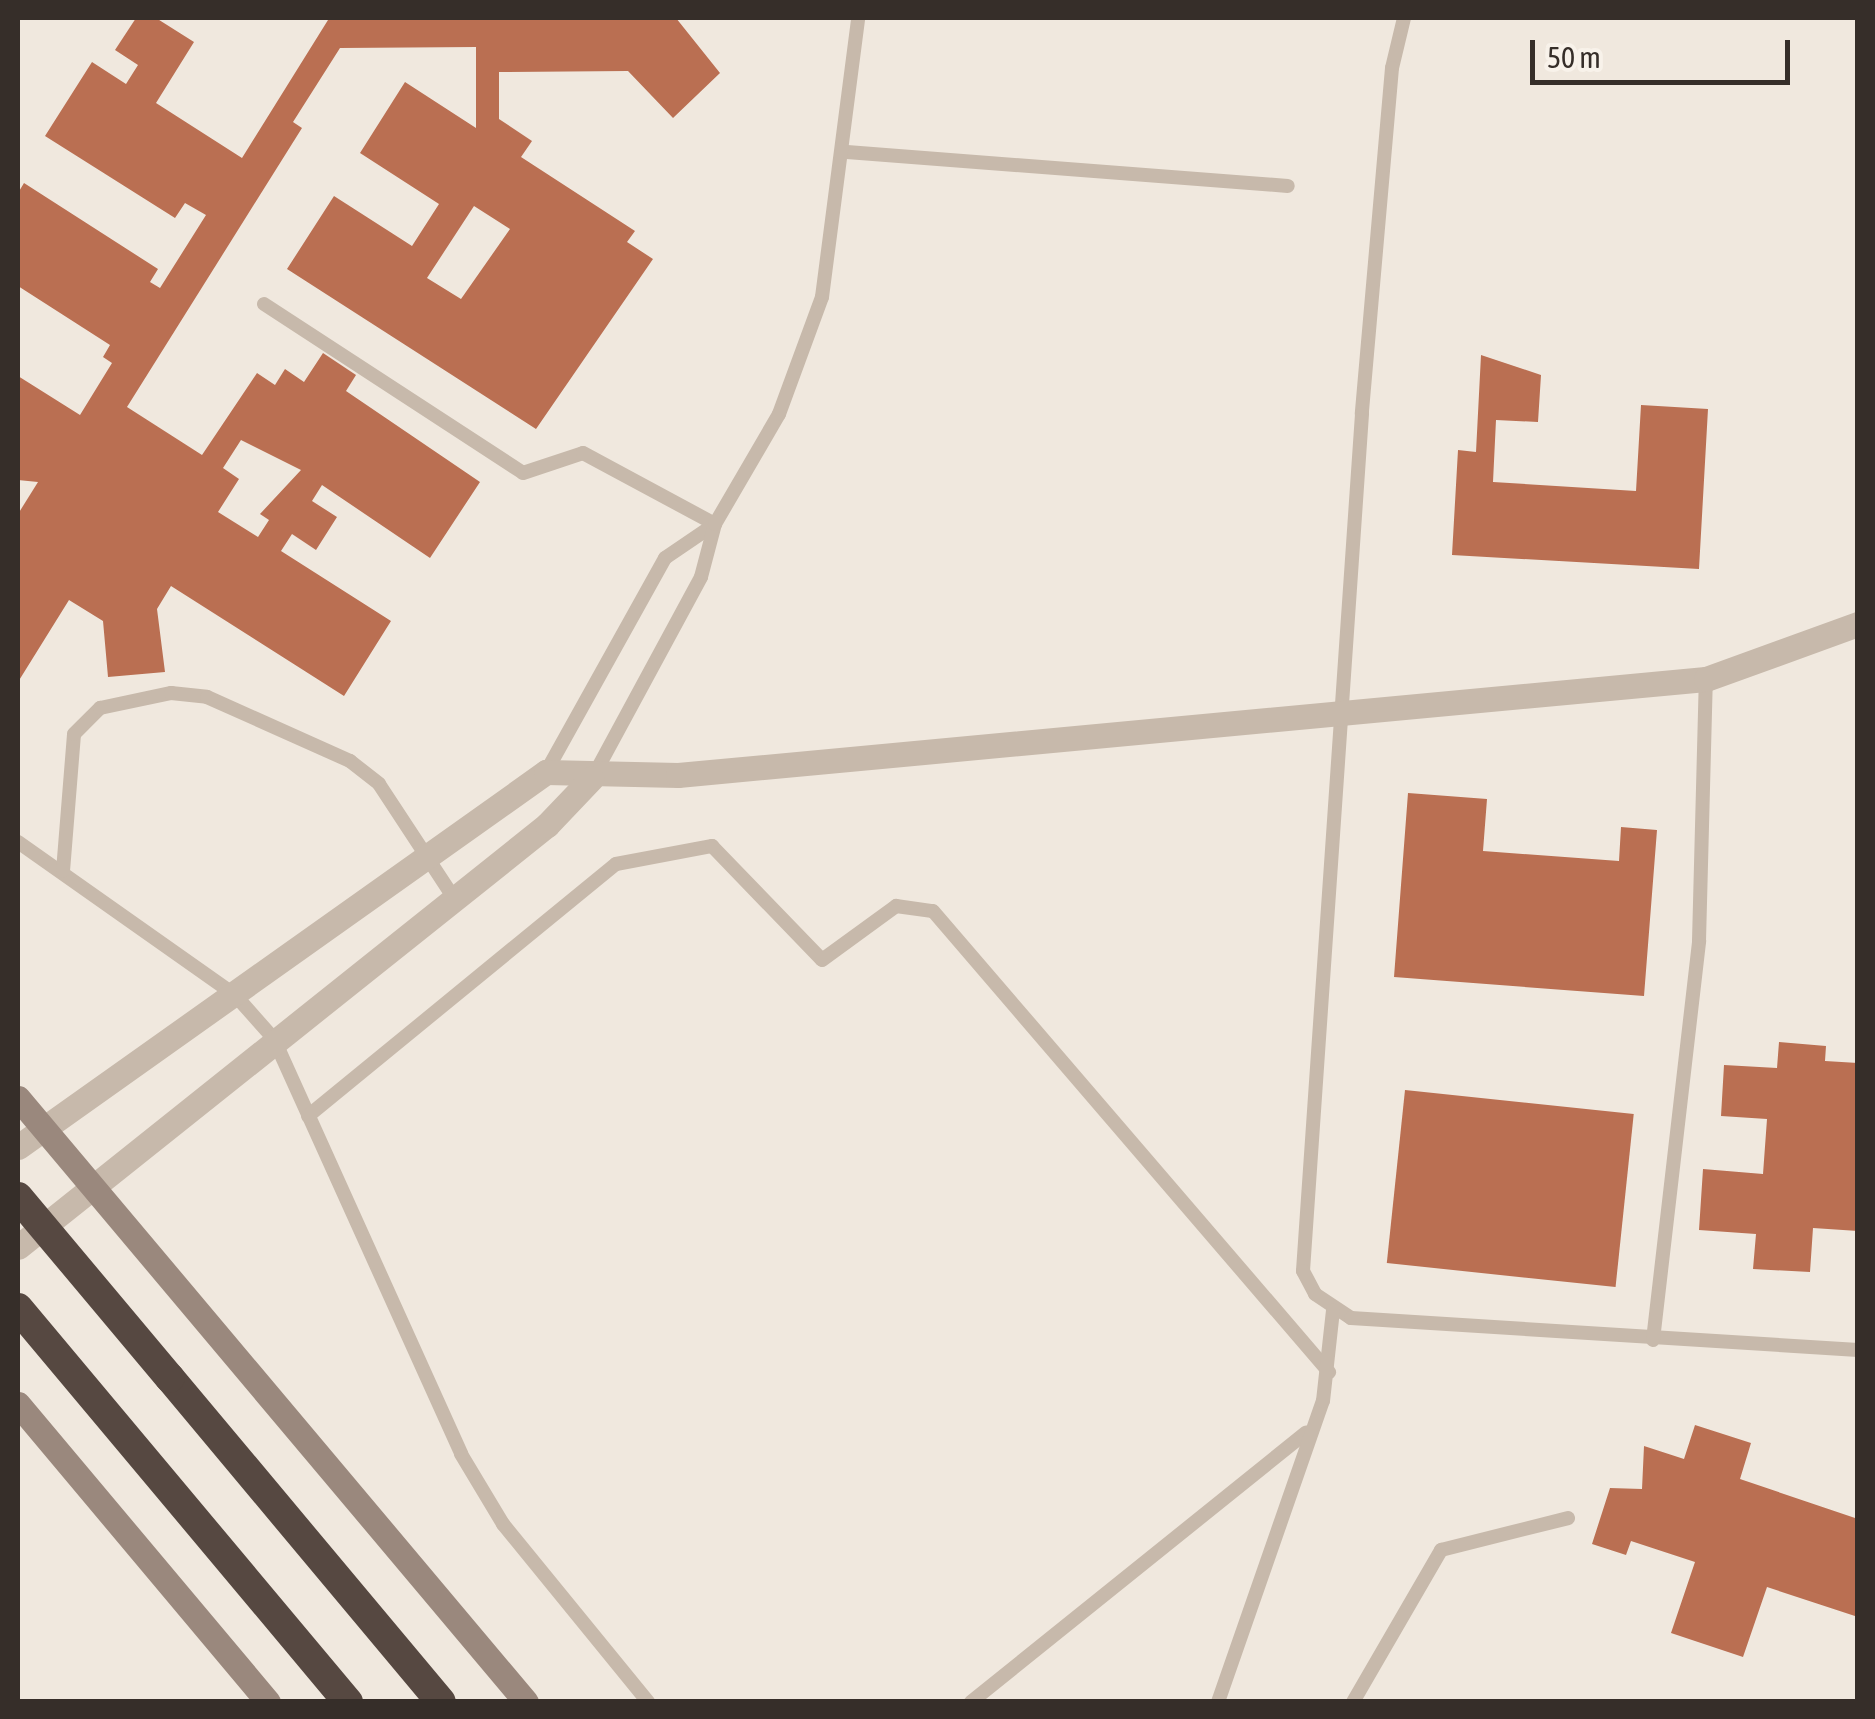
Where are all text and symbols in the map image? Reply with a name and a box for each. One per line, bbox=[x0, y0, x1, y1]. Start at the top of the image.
scale bar bbox=[1535, 20, 1795, 82]
text: 50 m bbox=[1547, 40, 1601, 74]

